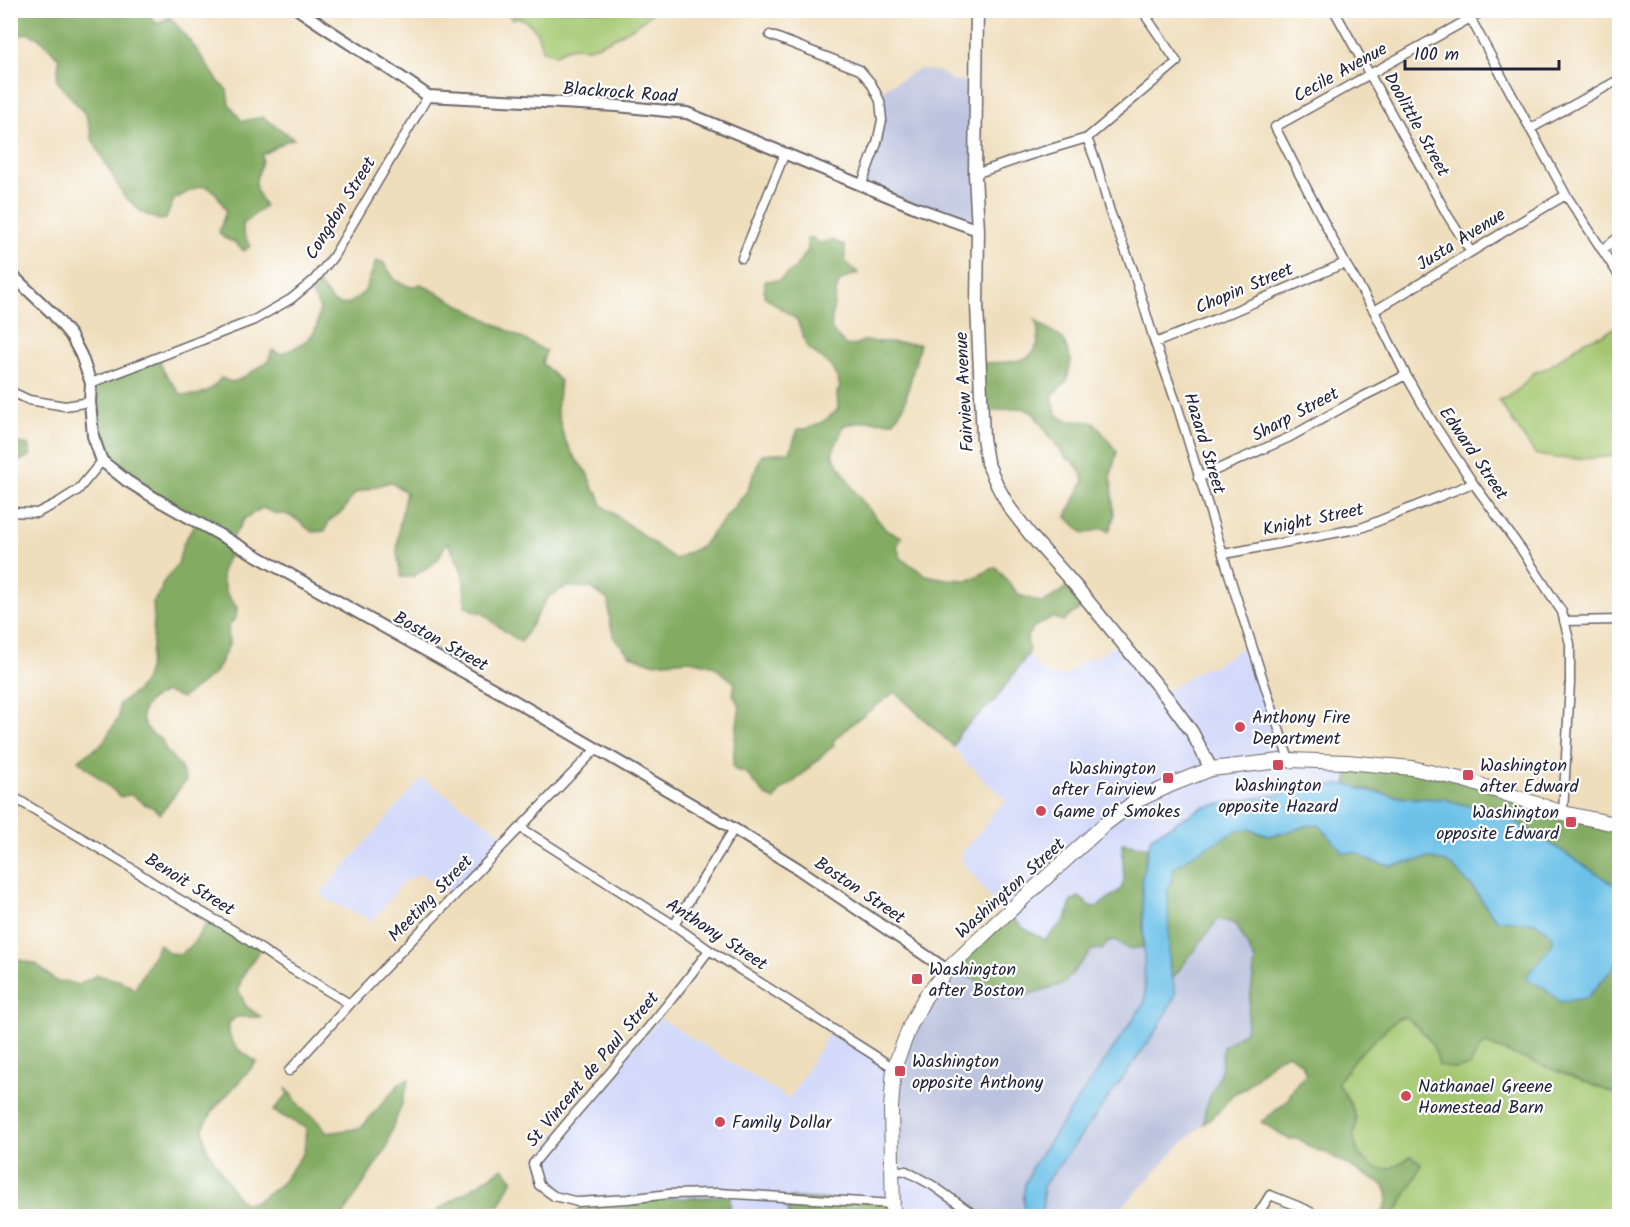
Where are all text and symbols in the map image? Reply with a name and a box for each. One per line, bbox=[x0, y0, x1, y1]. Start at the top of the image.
scale bar bbox=[1405, 33, 1560, 71]
street label: Cecile Avenue bbox=[1288, 35, 1393, 111]
text: 100 m bbox=[1414, 41, 1459, 70]
street label: Doolittle Street bbox=[1375, 67, 1457, 183]
street label: Blackrock Road bbox=[562, 75, 679, 112]
street label: Congdon Street bbox=[298, 151, 385, 266]
street label: Justa Avenue bbox=[1412, 201, 1512, 279]
street label: Chopin Street bbox=[1191, 255, 1299, 323]
street label: Fairview Avenue bbox=[948, 331, 983, 453]
street label: Sharp Street bbox=[1247, 380, 1345, 450]
street label: Hazard Street bbox=[1174, 389, 1233, 499]
street label: Edward Street bbox=[1431, 401, 1516, 508]
street label: Knight Street bbox=[1260, 495, 1367, 545]
street label: Boston Street bbox=[387, 604, 494, 681]
place label: Anthony Fire Department bbox=[1252, 704, 1350, 754]
marker: Anthony Fire Department bbox=[1233, 720, 1247, 734]
place label: Washington after Edward bbox=[1480, 752, 1579, 802]
place label: Washington after Fairview bbox=[1052, 755, 1157, 805]
marker: Washington opposite Hazard bbox=[1271, 758, 1285, 772]
marker: Washington after Edward bbox=[1461, 768, 1475, 782]
marker: Washington after Fairview bbox=[1161, 771, 1175, 785]
place label: Washington opposite Hazard bbox=[1218, 772, 1339, 822]
place label: Game of Smokes bbox=[1053, 798, 1181, 827]
place label: Washington opposite Edward bbox=[1436, 799, 1560, 849]
marker: Game of Smokes bbox=[1034, 804, 1048, 818]
marker: Washington opposite Edward bbox=[1564, 815, 1578, 829]
street label: Washington Street bbox=[949, 831, 1073, 947]
street label: Benoit Street bbox=[139, 846, 241, 925]
street label: Meeting Street bbox=[382, 848, 481, 950]
street label: Boston Street bbox=[808, 850, 912, 933]
street label: Anthony Street bbox=[660, 891, 774, 980]
place label: Washington after Boston bbox=[929, 956, 1024, 1006]
marker: Washington after Boston bbox=[910, 972, 924, 986]
street label: St Vincent de Paul Street bbox=[519, 985, 668, 1154]
place label: Washington opposite Anthony bbox=[912, 1048, 1044, 1098]
marker: Washington opposite Anthony bbox=[893, 1064, 907, 1078]
place label: Nathanael Greene Homestead Barn bbox=[1418, 1073, 1552, 1123]
marker: Nathanael Greene Homestead Barn bbox=[1399, 1089, 1413, 1103]
place label: Family Dollar bbox=[732, 1109, 833, 1138]
marker: Family Dollar bbox=[713, 1115, 727, 1129]

